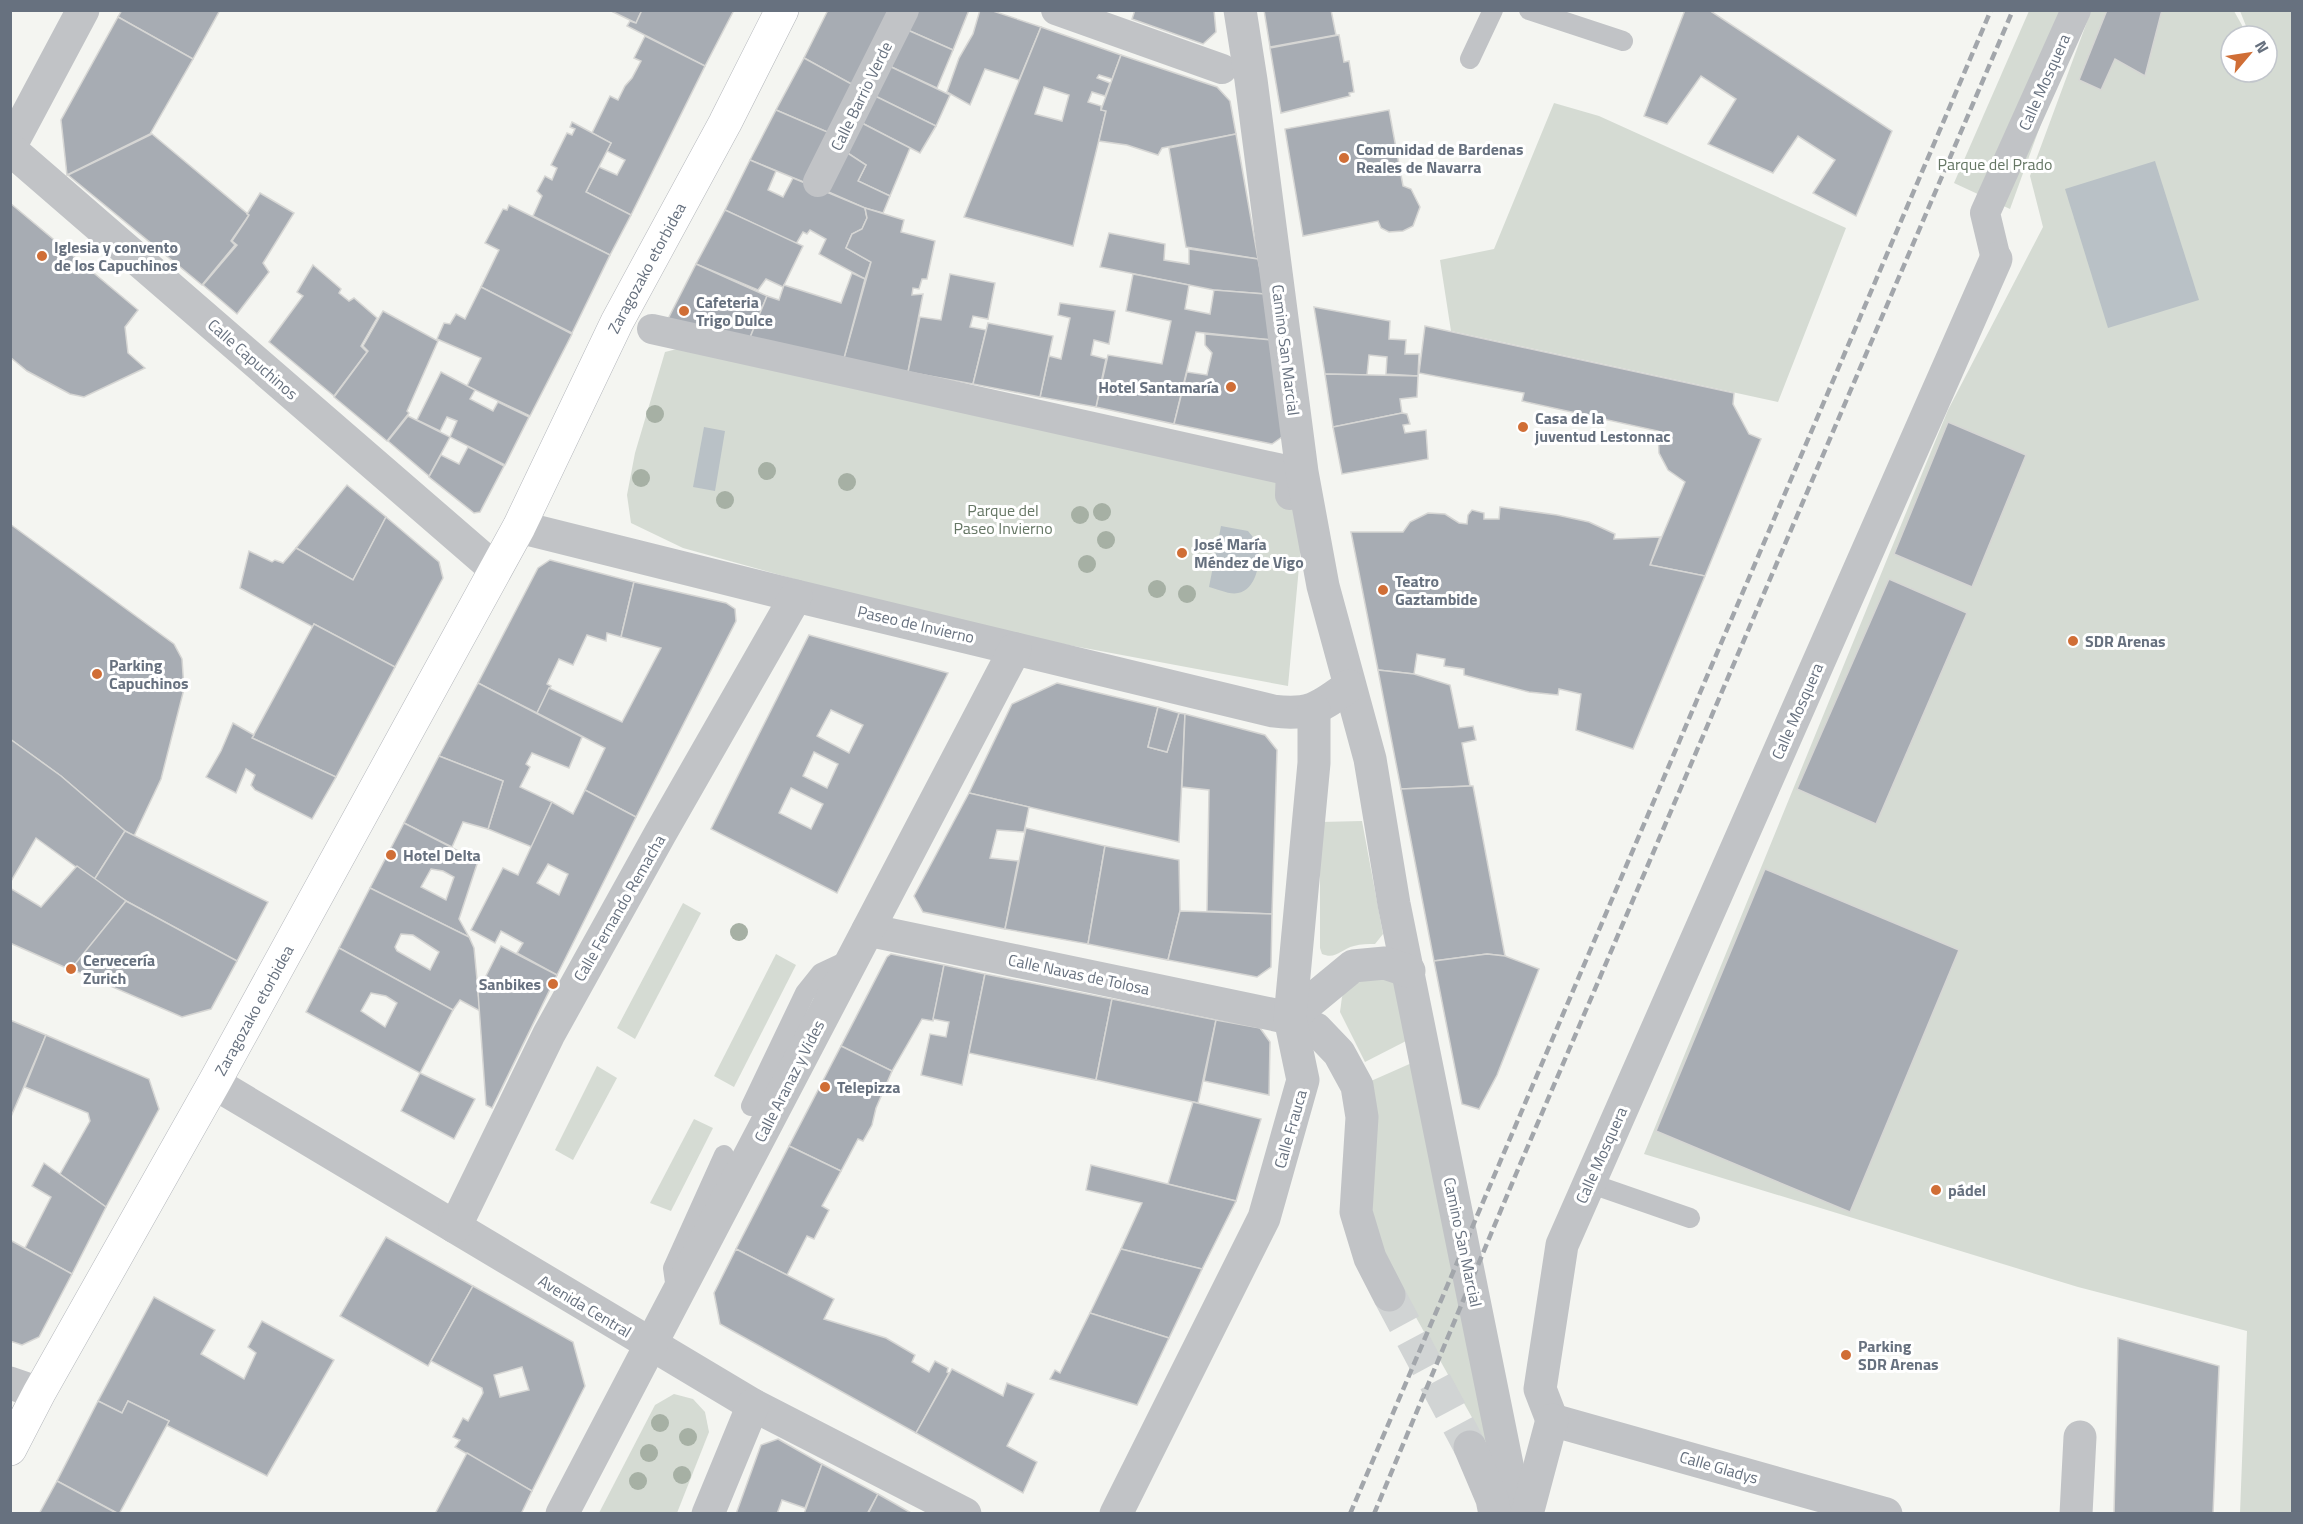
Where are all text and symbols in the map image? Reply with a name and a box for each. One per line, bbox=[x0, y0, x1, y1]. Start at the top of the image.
north arrow bbox=[2219, 24, 2279, 84]
street label: Calle Mosquera bbox=[2012, 30, 2076, 134]
text: N bbox=[2249, 36, 2275, 57]
street label: Calle Barrio Verde bbox=[824, 37, 898, 155]
place label: Comunidad de Bardenas Reales de Navarra bbox=[1356, 137, 1523, 179]
marker: Comunidad de Bardenas Reales de Navarra bbox=[1337, 151, 1351, 165]
park label: Parque del Prado bbox=[1938, 152, 2052, 176]
street label: Zaragozako etorbidea bbox=[601, 198, 692, 337]
place label: Iglesia y convento de los Capuchinos bbox=[54, 235, 178, 277]
marker: Iglesia y convento de los Capuchinos bbox=[35, 249, 49, 263]
street label: Camino San Marcial bbox=[1266, 283, 1306, 417]
place label: Cafeteria Trigo Dulce bbox=[696, 290, 773, 332]
marker: Cafeteria Trigo Dulce bbox=[677, 304, 691, 318]
street label: Calle Capuchinos bbox=[203, 313, 303, 405]
place label: Hotel Santamaría bbox=[1098, 375, 1219, 399]
marker: Hotel Santamaría bbox=[1224, 380, 1238, 394]
place label: Casa de la juventud Lestonnac bbox=[1534, 406, 1670, 448]
marker: Casa de la juventud Lestonnac bbox=[1516, 420, 1530, 434]
park label: Parque del Paseo Invierno bbox=[953, 498, 1053, 540]
place label: José María Méndez de Vigo bbox=[1194, 532, 1304, 574]
marker: José María Méndez de Vigo bbox=[1175, 546, 1189, 560]
place label: Teatro Gaztambide bbox=[1395, 569, 1477, 611]
marker: Teatro Gaztambide bbox=[1376, 583, 1390, 597]
street label: Paseo de Invierno bbox=[855, 599, 977, 649]
place label: SDR Arenas bbox=[2085, 629, 2166, 653]
marker: SDR Arenas bbox=[2066, 634, 2080, 648]
place label: Parking Capuchinos bbox=[109, 653, 188, 695]
street label: Calle Mosquera bbox=[1765, 659, 1829, 763]
marker: Parking Capuchinos bbox=[90, 667, 104, 681]
street label: Calle Fernando Remacha bbox=[567, 830, 671, 986]
place label: Hotel Delta bbox=[403, 843, 481, 867]
marker: Hotel Delta bbox=[384, 848, 398, 862]
street label: Zaragozako etorbidea bbox=[208, 941, 299, 1080]
street label: Calle Navas de Tolosa bbox=[1006, 947, 1152, 1001]
place label: Cervecería Zurich bbox=[83, 948, 155, 990]
marker: Cervecería Zurich bbox=[64, 962, 78, 976]
place label: Sanbikes bbox=[479, 972, 541, 996]
marker: Sanbikes bbox=[546, 977, 560, 991]
street label: Calle Aranaz y Vides bbox=[748, 1016, 830, 1146]
place label: Telepizza bbox=[837, 1075, 901, 1099]
marker: Telepizza bbox=[818, 1080, 832, 1094]
street label: Calle Frauca bbox=[1267, 1087, 1313, 1171]
street label: Calle Mosquera bbox=[1569, 1103, 1633, 1207]
street label: Camino San Marcial bbox=[1438, 1175, 1488, 1309]
place label: pádel bbox=[1948, 1178, 1986, 1202]
marker: pádel bbox=[1929, 1183, 1943, 1197]
street label: Avenida Central bbox=[534, 1269, 636, 1343]
place label: Parking SDR Arenas bbox=[1858, 1334, 1939, 1376]
marker: Parking SDR Arenas bbox=[1839, 1348, 1853, 1362]
street label: Calle Gladys bbox=[1677, 1444, 1761, 1490]

